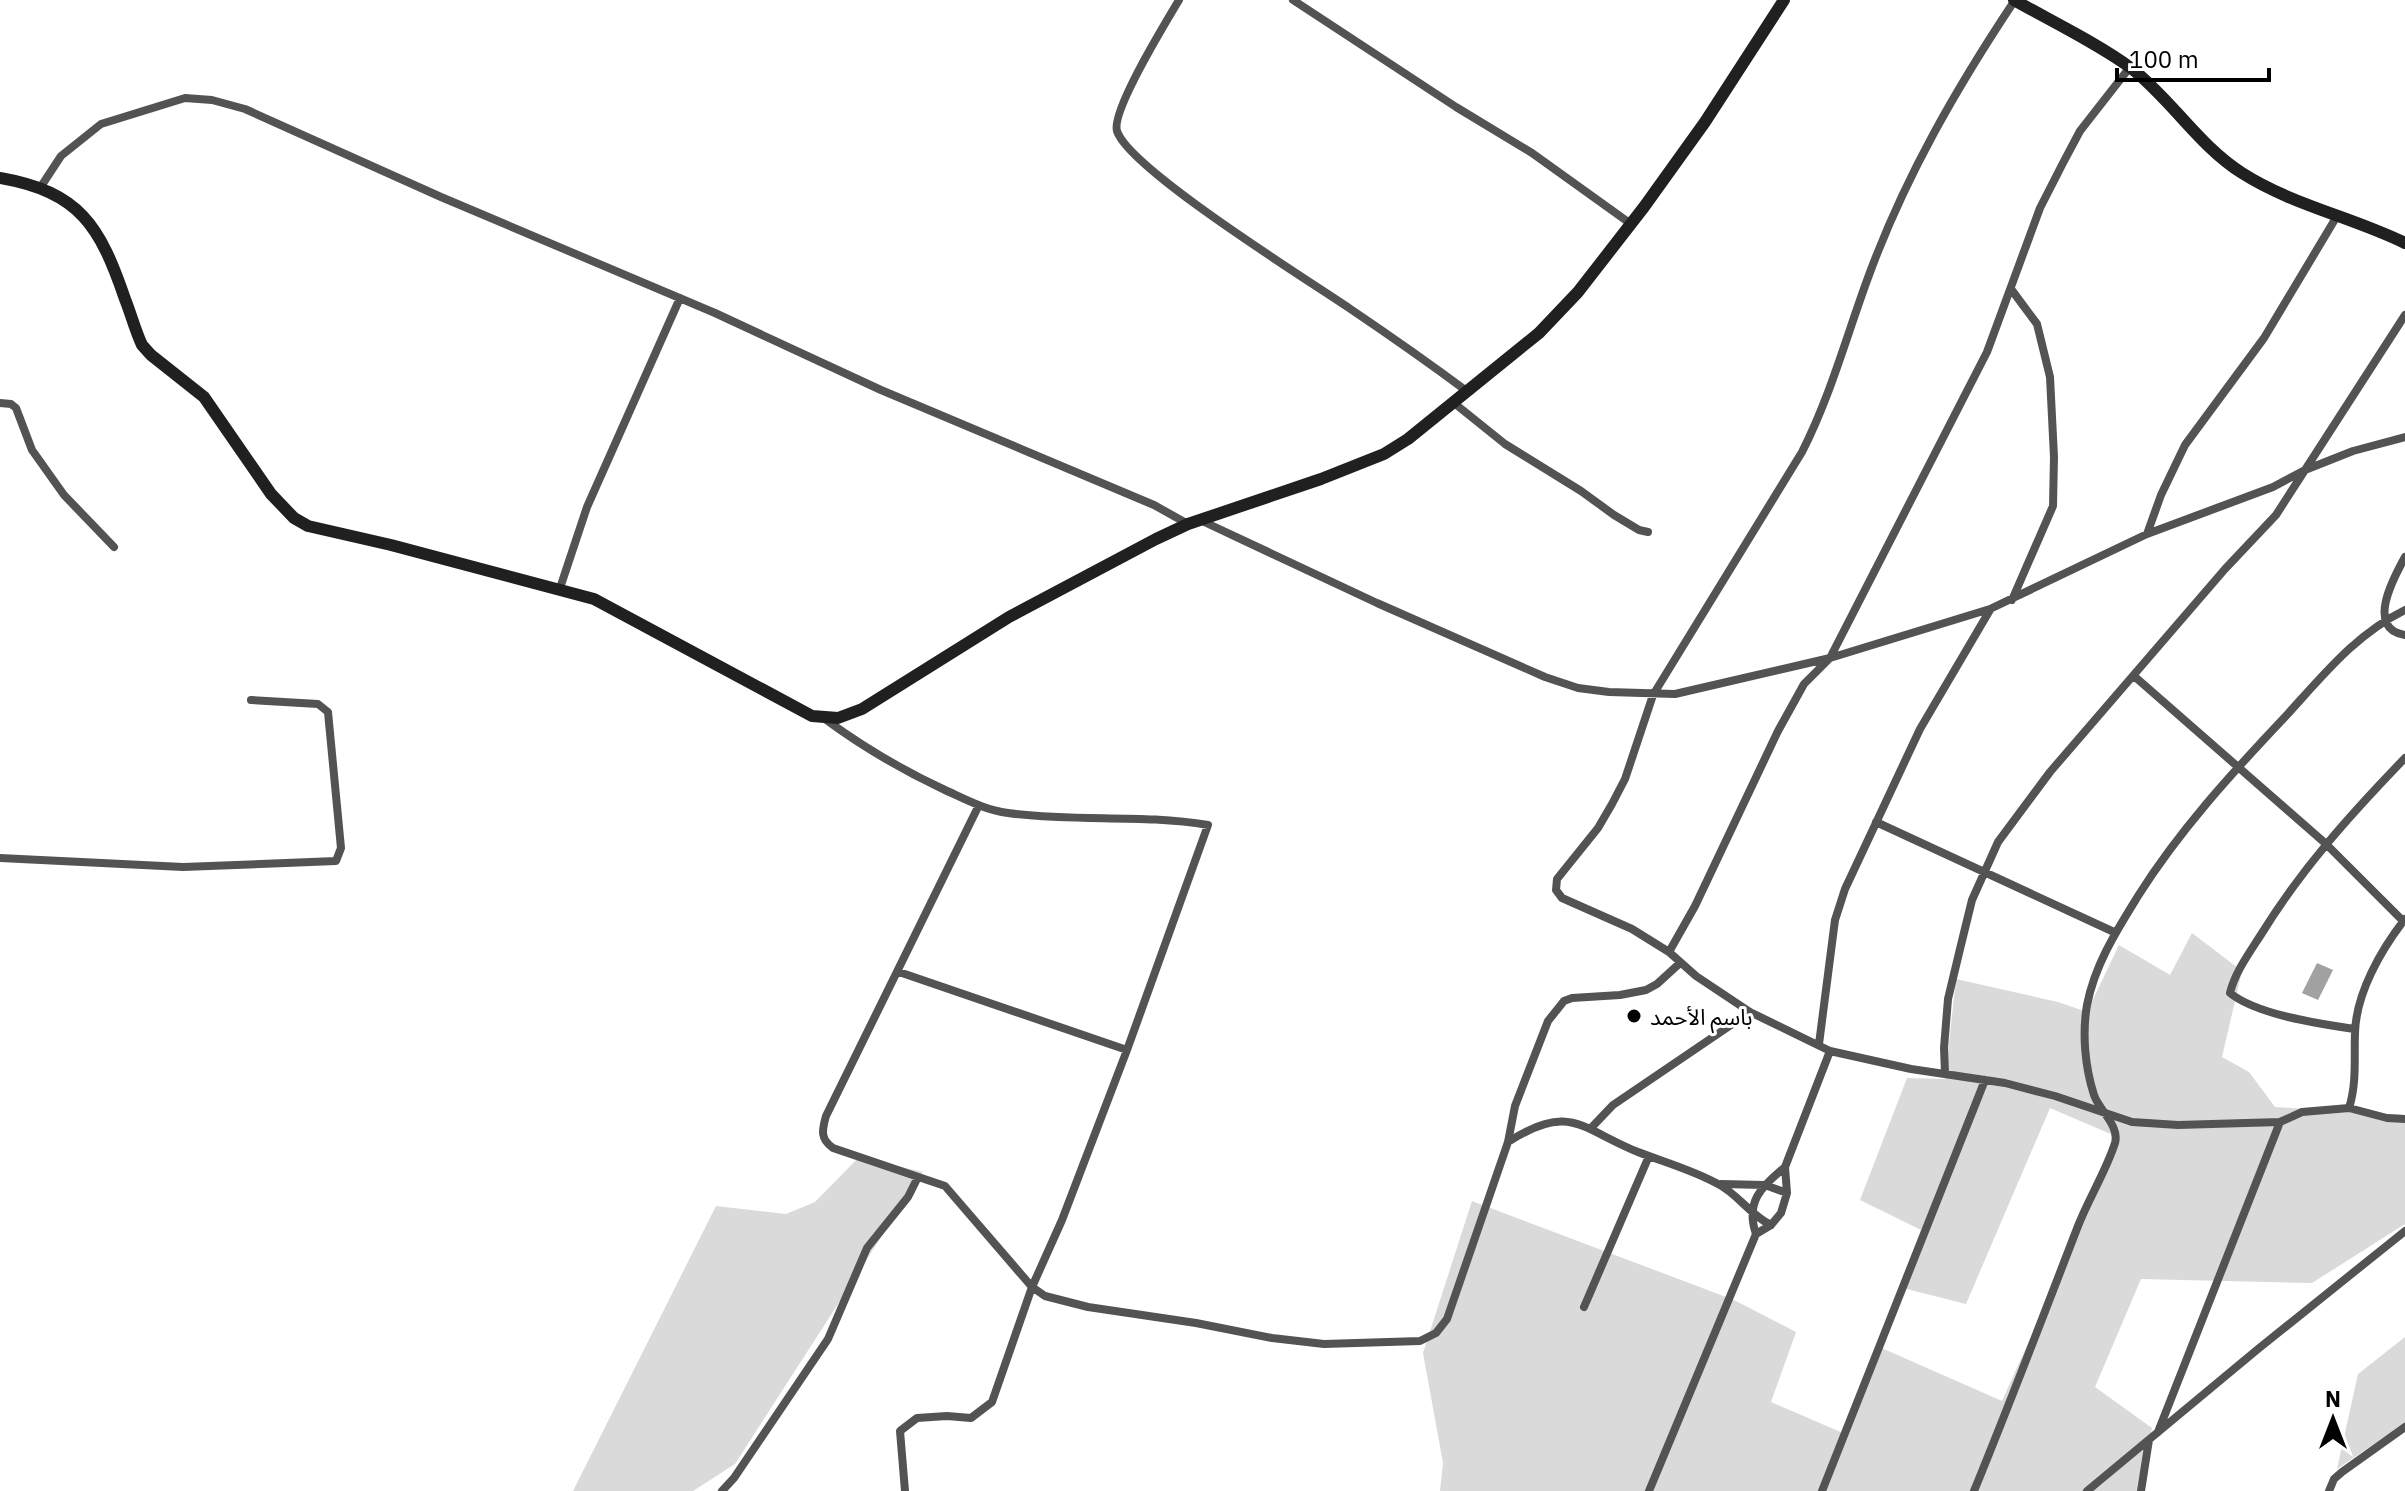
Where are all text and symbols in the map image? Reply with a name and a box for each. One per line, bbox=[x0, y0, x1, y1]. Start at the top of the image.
scale bar bbox=[2117, 32, 2269, 82]
text: 100 m bbox=[2129, 43, 2199, 75]
place label: باسم الأحمد bbox=[1650, 1002, 1753, 1034]
marker: باسم الأحمد bbox=[1625, 1007, 1643, 1025]
north arrow bbox=[2293, 1379, 2373, 1459]
text: N bbox=[2325, 1384, 2341, 1413]

